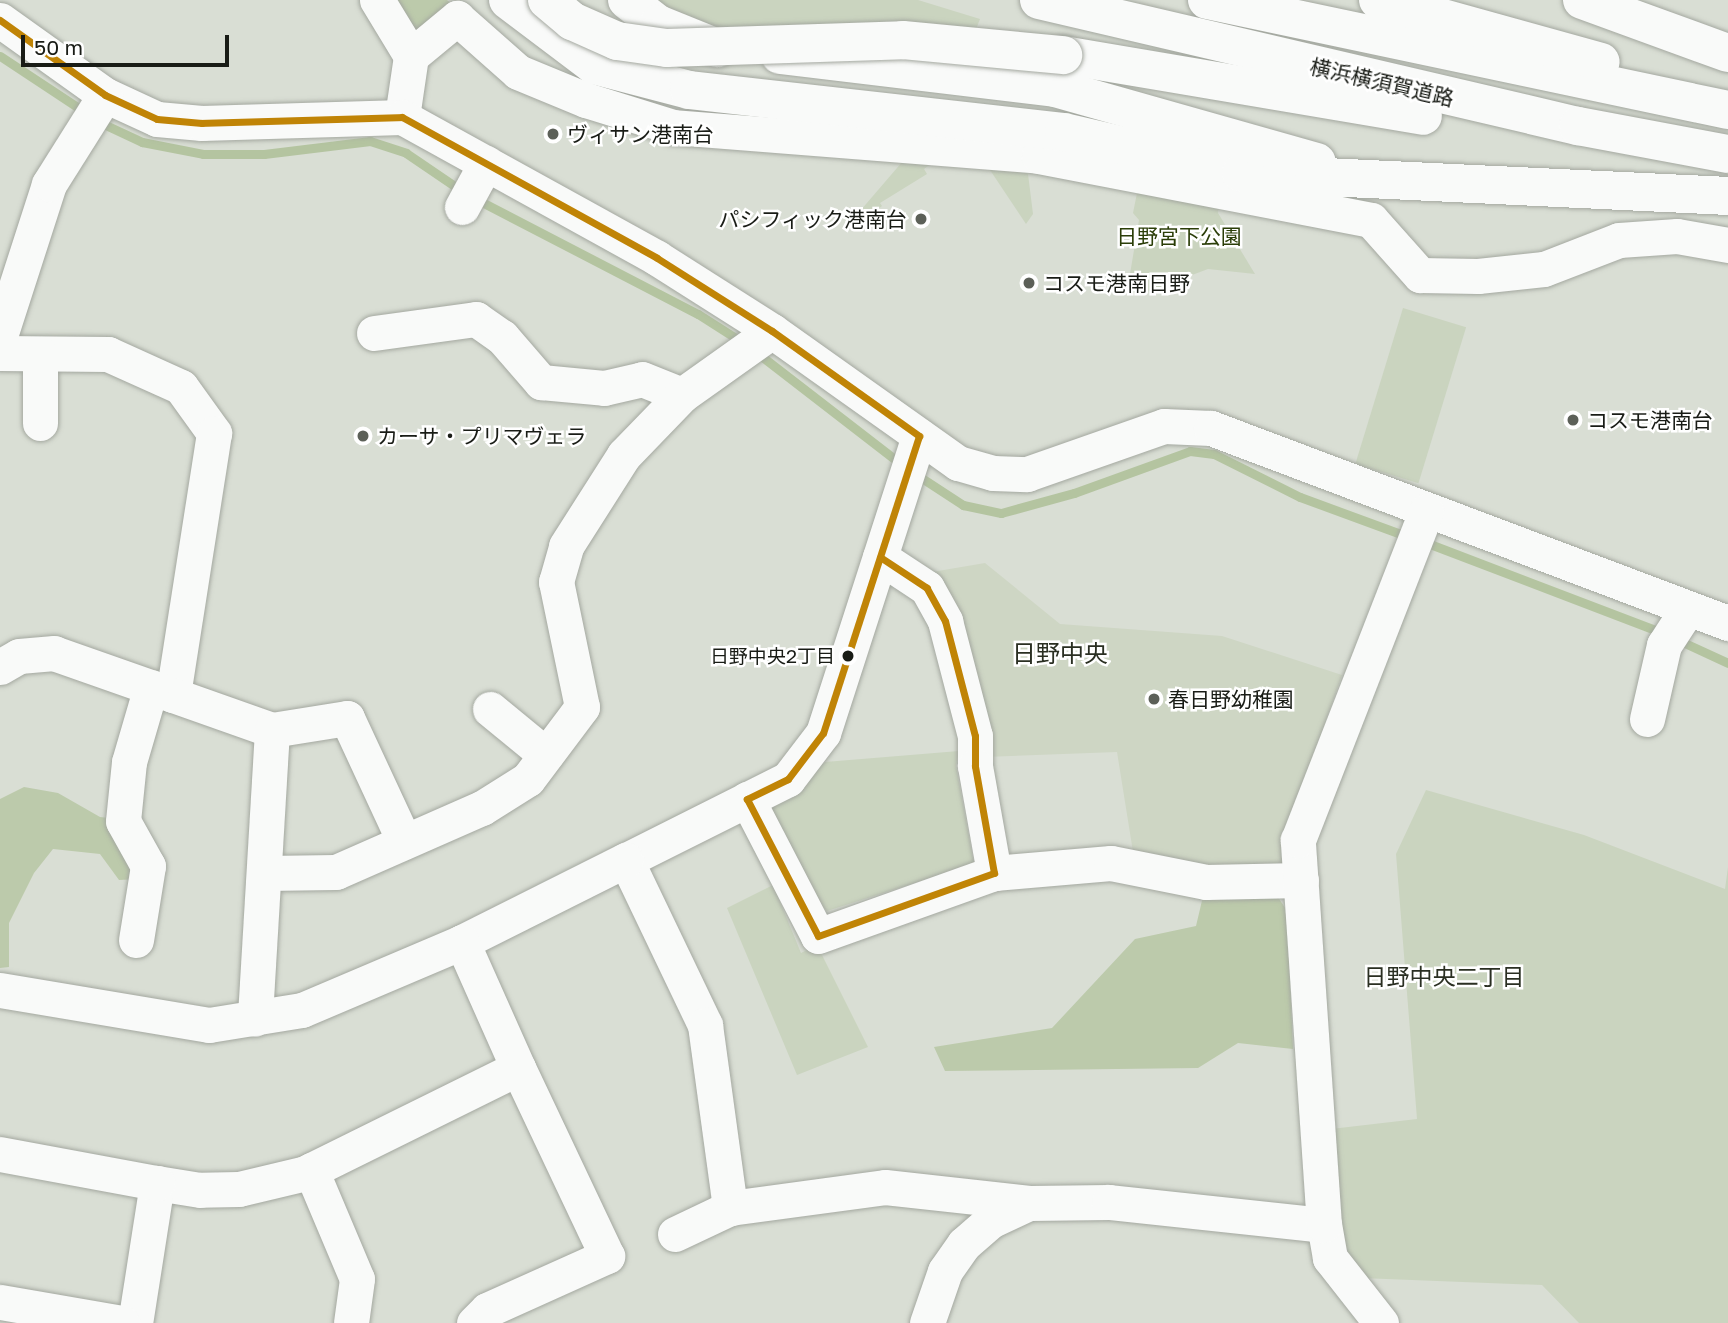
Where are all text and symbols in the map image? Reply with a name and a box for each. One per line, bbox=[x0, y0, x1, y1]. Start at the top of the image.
scale bar bbox=[24, 21, 233, 65]
text: 50 m bbox=[34, 34, 83, 60]
street label: 横浜横須賀道路 bbox=[1308, 53, 1456, 111]
place label: ヴィサン港南台 bbox=[567, 121, 714, 147]
marker: ヴィサン港南台 bbox=[545, 126, 561, 142]
place label: パシフィック港南台 bbox=[718, 206, 907, 232]
marker: パシフィック港南台 bbox=[913, 211, 929, 227]
park label: 日野宮下公園 bbox=[1116, 223, 1242, 249]
place label: コスモ港南日野 bbox=[1043, 270, 1190, 296]
marker: コスモ港南日野 bbox=[1021, 275, 1037, 291]
place label: コスモ港南台 bbox=[1587, 407, 1713, 433]
marker: コスモ港南台 bbox=[1565, 412, 1581, 428]
place label: カーサ・プリマヴェラ bbox=[377, 423, 587, 449]
marker: カーサ・プリマヴェラ bbox=[355, 428, 371, 444]
district label: 日野中央 bbox=[1012, 639, 1108, 667]
place label: 日野中央2丁目 bbox=[710, 645, 835, 667]
marker: 日野中央2丁目 bbox=[841, 649, 855, 663]
place label: 春日野幼稚園 bbox=[1168, 686, 1294, 712]
marker: 春日野幼稚園 bbox=[1146, 691, 1162, 707]
district label: 日野中央二丁目 bbox=[1364, 962, 1524, 990]

